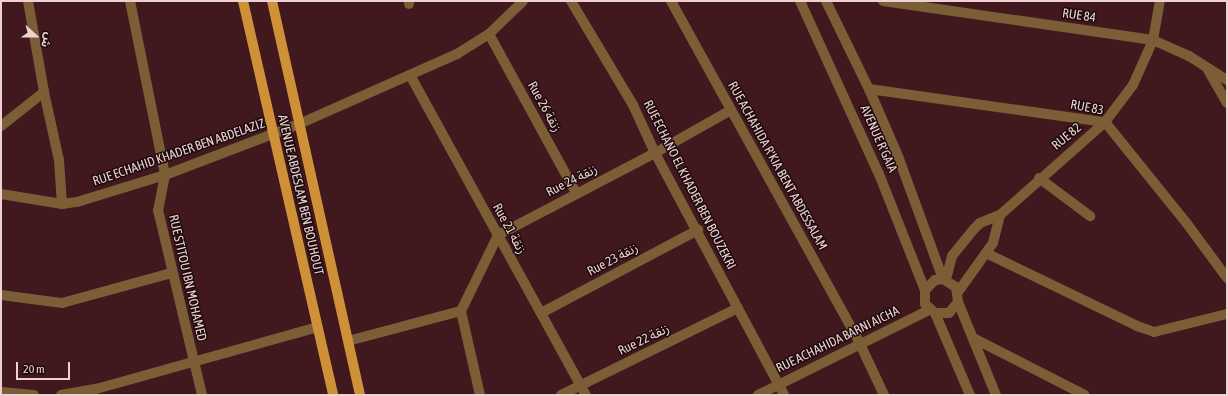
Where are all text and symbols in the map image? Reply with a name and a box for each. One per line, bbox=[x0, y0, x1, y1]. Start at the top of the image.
street label: RUE 84 bbox=[1061, 6, 1097, 26]
north arrow bbox=[16, 16, 56, 56]
text: ش bbox=[39, 31, 56, 49]
street label: Rue 26 زنقة bbox=[524, 79, 564, 135]
street label: RUE ACHAHIDA R'KIA BENT ABDESSALAM bbox=[724, 79, 830, 253]
street label: RUE 83 bbox=[1069, 97, 1105, 119]
street label: RUE ECHANO EL KHADER BEN BOUZEKRI bbox=[639, 98, 739, 272]
street label: AVENUE R'GAIA bbox=[856, 103, 900, 175]
street label: AVENUE ABDESLAM BEN BOUHOUT bbox=[274, 113, 326, 277]
street label: RUE ECHAHID KHADER BEN ABDELAZIZ bbox=[91, 116, 267, 190]
street label: RUE 82 bbox=[1049, 120, 1085, 154]
street label: Rue 24 زنقة bbox=[544, 162, 600, 200]
street label: Rue 21 زنقة bbox=[489, 201, 529, 257]
street label: RUE STITOU IBN MOHAMED bbox=[165, 213, 209, 343]
street label: Rue 23 زنقة bbox=[585, 240, 641, 280]
street label: RUE ACHAHIDA BARNI AICHA bbox=[774, 303, 902, 377]
street label: Rue 22 زنقة bbox=[616, 321, 672, 359]
scale bar bbox=[18, 354, 72, 380]
text: 20 m bbox=[23, 362, 45, 376]

